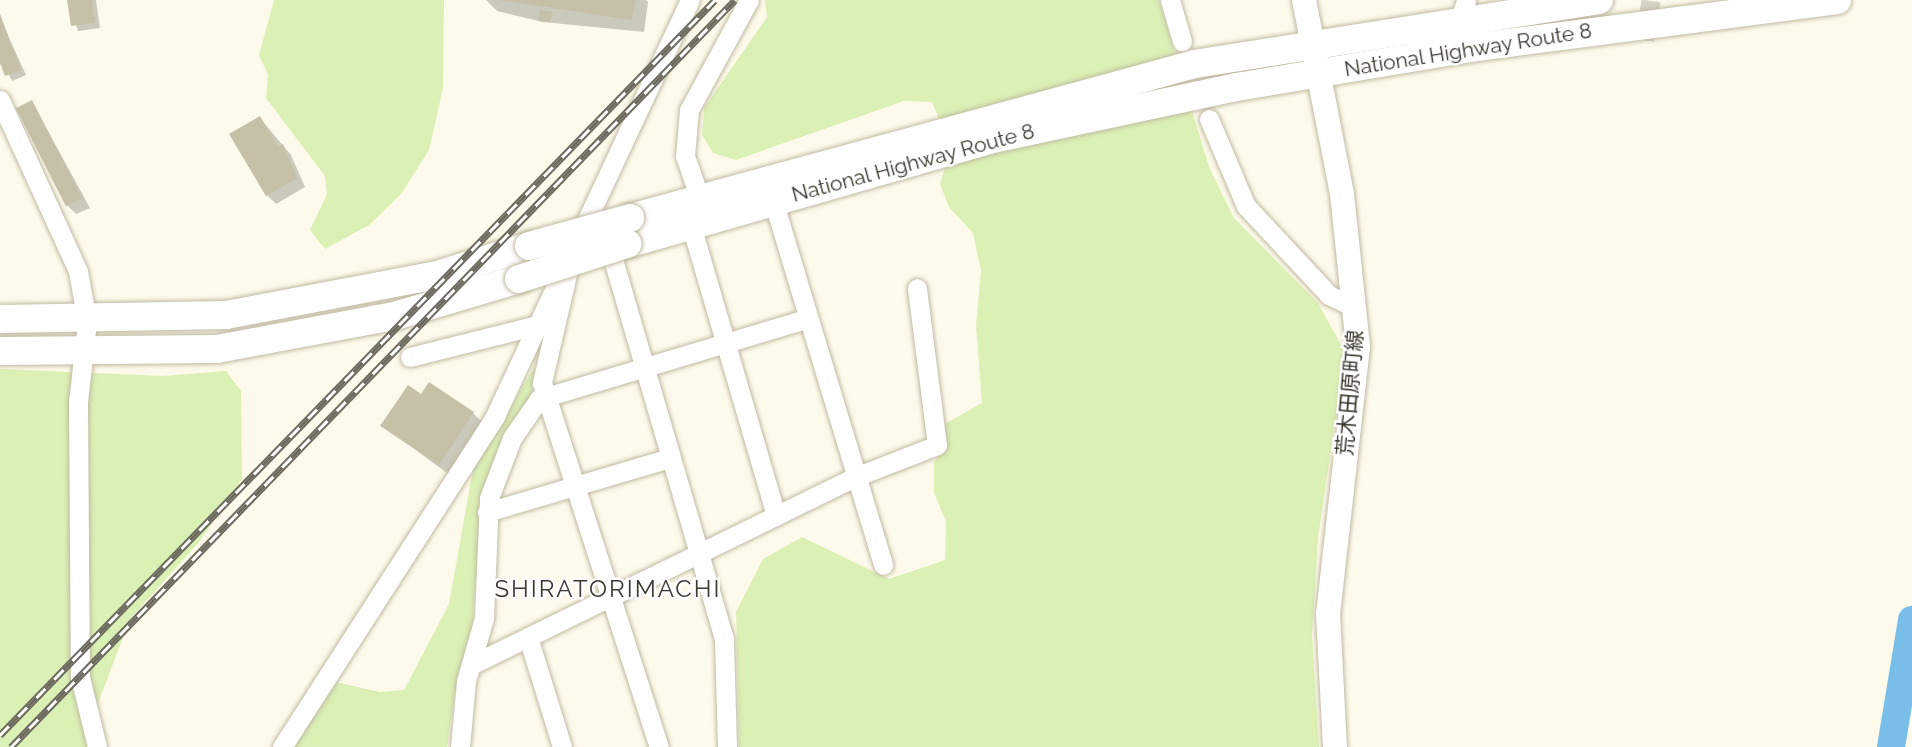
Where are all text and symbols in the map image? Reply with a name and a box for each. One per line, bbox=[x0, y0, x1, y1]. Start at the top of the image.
street label: National Highway Route 8 bbox=[1342, 18, 1594, 82]
street label: National Highway Route 8 bbox=[788, 118, 1038, 208]
street label: 荒木田原町線 bbox=[1332, 329, 1368, 457]
district label: SHIRATORIMACHI bbox=[496, 575, 720, 603]

